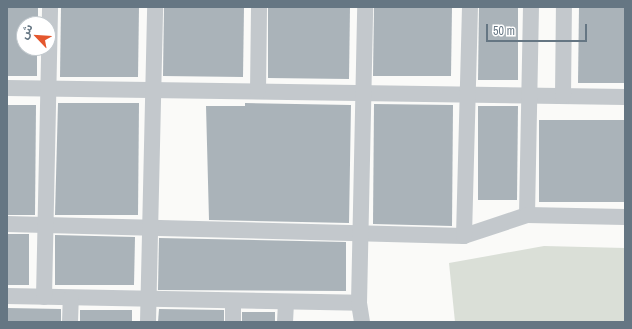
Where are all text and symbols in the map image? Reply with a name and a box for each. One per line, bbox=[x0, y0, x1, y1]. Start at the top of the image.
north arrow bbox=[16, 16, 56, 56]
scale bar bbox=[488, 16, 589, 42]
text: ش bbox=[16, 22, 36, 41]
text: 50 m bbox=[493, 23, 515, 39]

